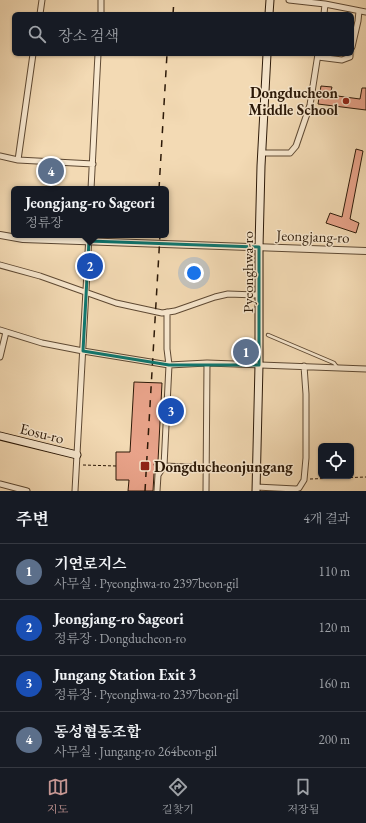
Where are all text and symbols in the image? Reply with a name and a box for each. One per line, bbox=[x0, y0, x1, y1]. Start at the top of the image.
search box bbox=[12, 12, 354, 56]
icon: search bbox=[26, 23, 48, 45]
text: 장소 검색 bbox=[58, 26, 119, 45]
place label: Dongducheon Middle School bbox=[248, 83, 339, 119]
marker: Dongducheon Middle School bbox=[341, 96, 351, 106]
pin: 4 bbox=[38, 156, 64, 186]
popup bbox=[11, 186, 169, 238]
text: Jeongjang-ro Sageori bbox=[25, 193, 155, 212]
text: 정류장 bbox=[25, 214, 63, 231]
street label: Jeongjang-ro bbox=[274, 225, 350, 247]
street label: Pyeonghwa-ro bbox=[238, 231, 257, 313]
pin: 2 bbox=[77, 251, 103, 281]
your location bbox=[184, 263, 204, 283]
pin: 1 bbox=[233, 337, 259, 367]
pin: 3 bbox=[158, 396, 184, 426]
street label: Eosu-ro bbox=[18, 418, 66, 448]
map controls bbox=[318, 443, 354, 479]
button: locate bbox=[318, 443, 354, 479]
place label: Dongducheonjungang bbox=[154, 457, 293, 476]
marker: Dongducheonjungang bbox=[139, 460, 151, 472]
text: 주변 bbox=[16, 508, 49, 530]
text: 4개 결과 bbox=[303, 510, 350, 527]
text: 기연로지스 bbox=[54, 554, 126, 573]
text: 1 bbox=[26, 563, 32, 580]
text: 110 m bbox=[319, 563, 350, 580]
text: 사무실 · Pyeonghwa-ro 2397beon-gil bbox=[54, 575, 239, 592]
text: Jeongjang-ro Sageori bbox=[54, 609, 184, 628]
text: 2 bbox=[26, 619, 32, 636]
text: 120 m bbox=[319, 619, 350, 636]
text: 정류장 · Dongducheon-ro bbox=[54, 630, 186, 647]
text: Jungang Station Exit 3 bbox=[54, 665, 197, 684]
text: 3 bbox=[26, 675, 32, 692]
text: 160 m bbox=[319, 675, 350, 692]
text: 정류장 · Pyeonghwa-ro 2397beon-gil bbox=[54, 686, 239, 703]
text: 동성협동조합 bbox=[54, 722, 141, 741]
text: 4 bbox=[26, 731, 32, 748]
text: 200 m bbox=[319, 731, 350, 748]
text: 사무실 · Jungang-ro 264beon-gil bbox=[54, 743, 217, 760]
tab: 지도 bbox=[47, 776, 69, 816]
tab: 길찾기 bbox=[162, 776, 194, 816]
tab: 저장됨 bbox=[287, 776, 319, 816]

